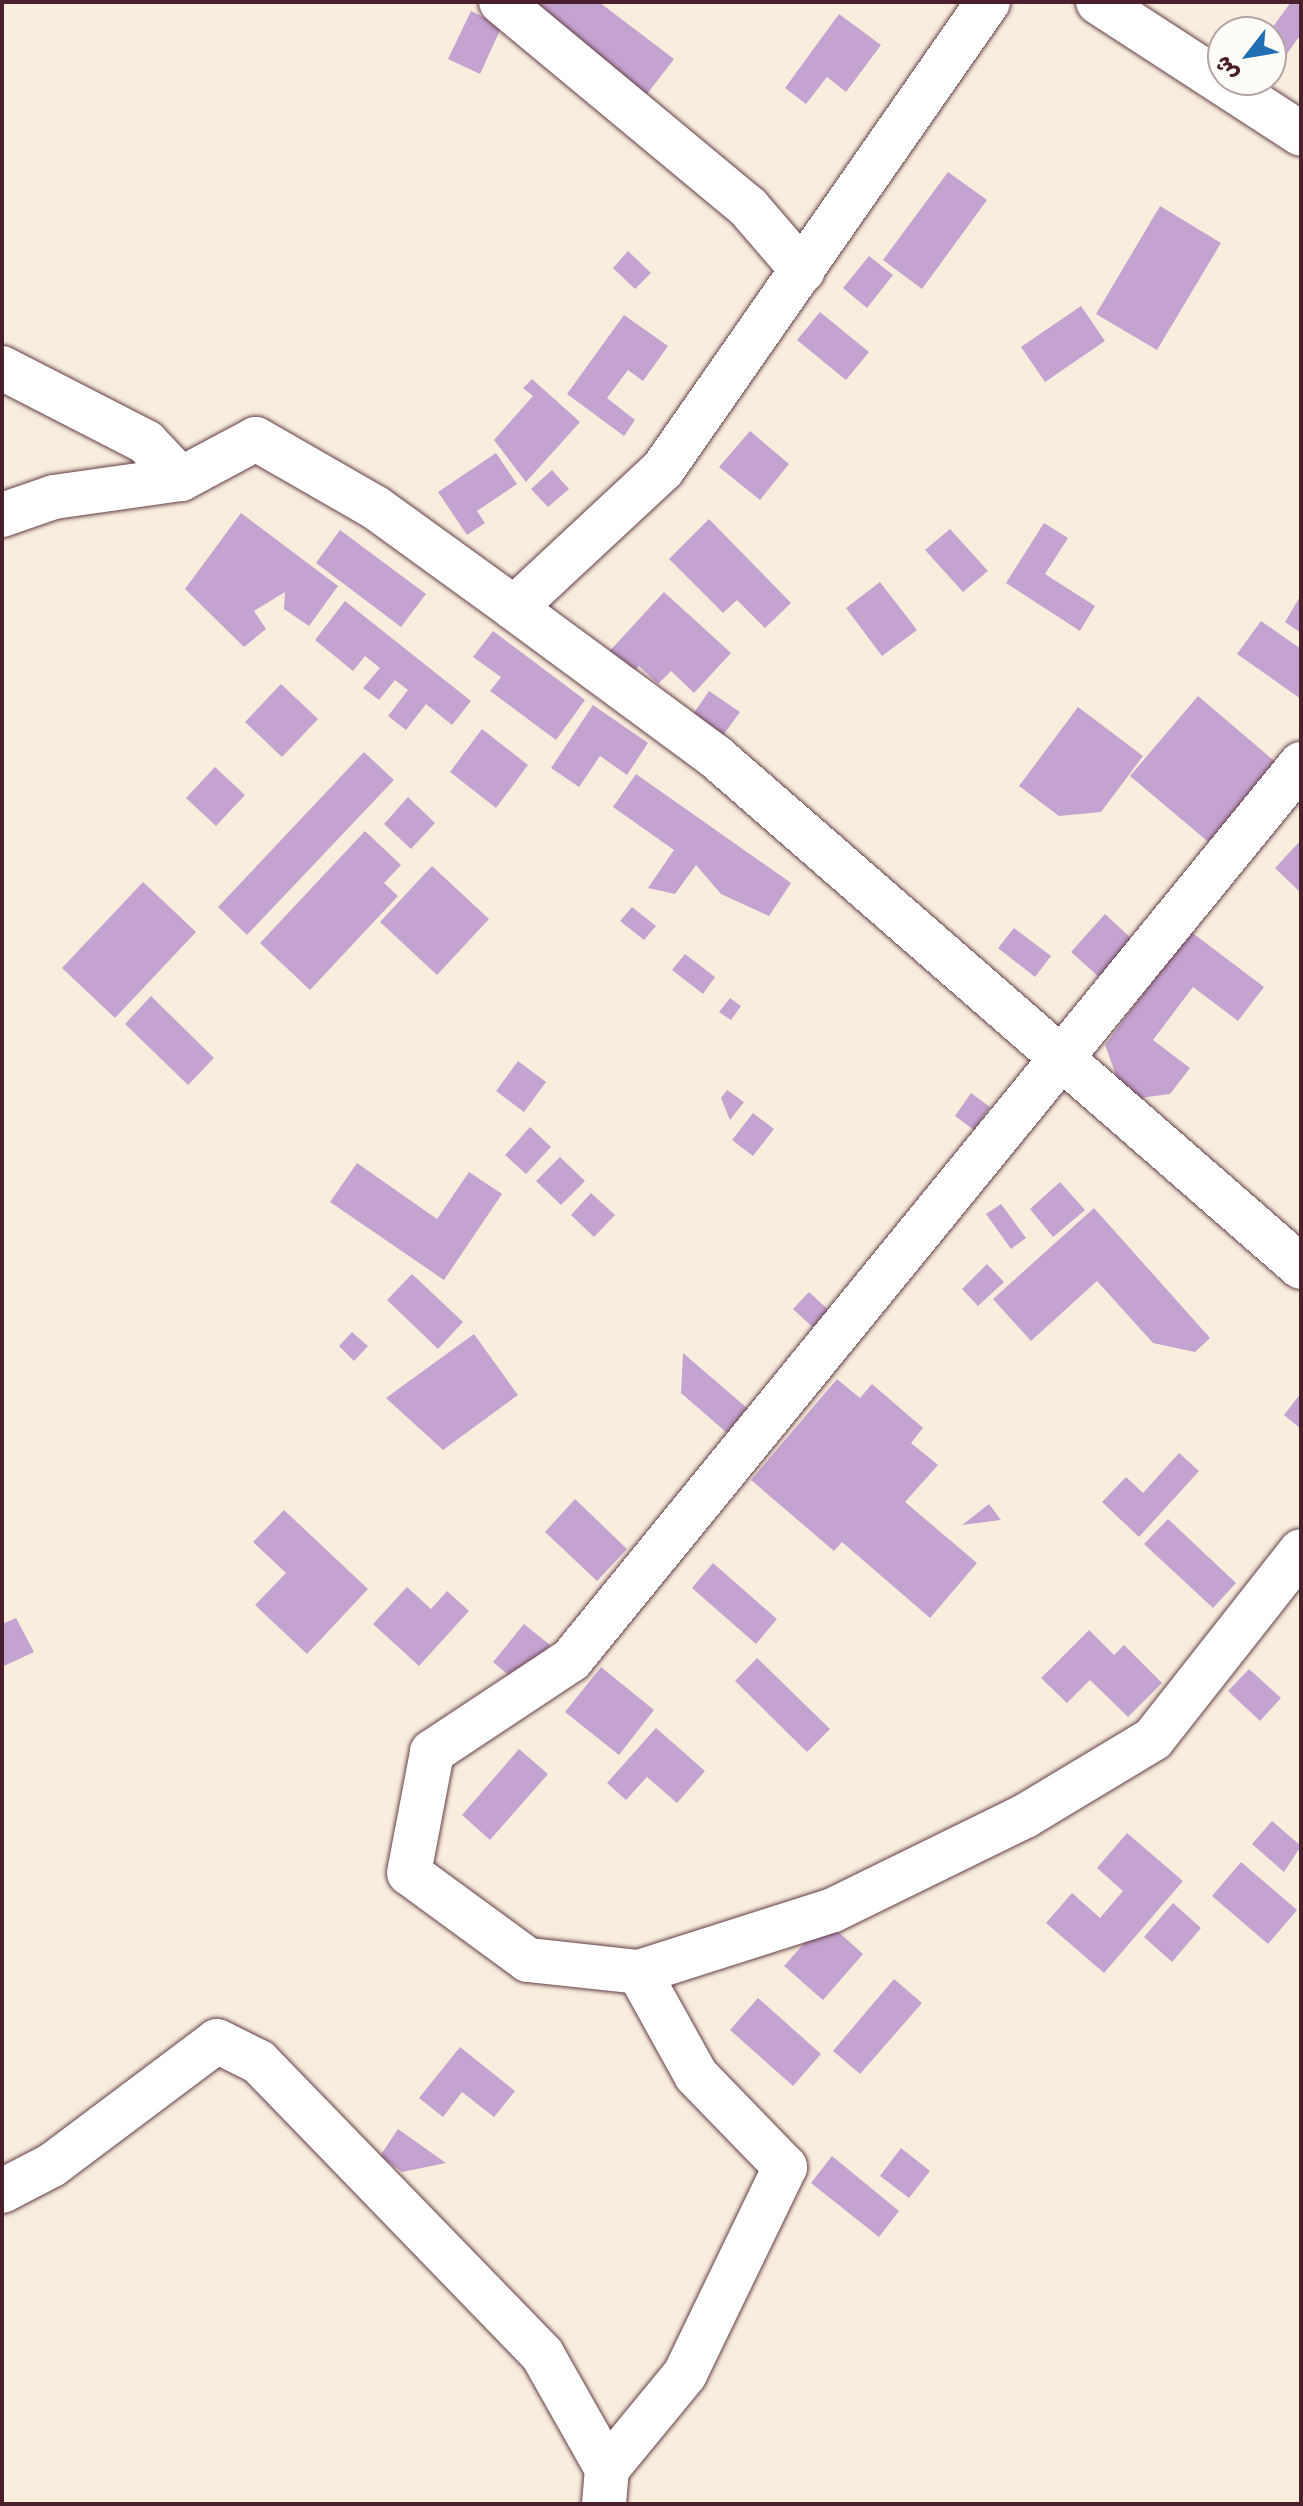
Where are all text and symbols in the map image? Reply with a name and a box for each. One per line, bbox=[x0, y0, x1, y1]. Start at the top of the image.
north arrow bbox=[1207, 16, 1287, 96]
text: ش bbox=[1208, 49, 1248, 86]

